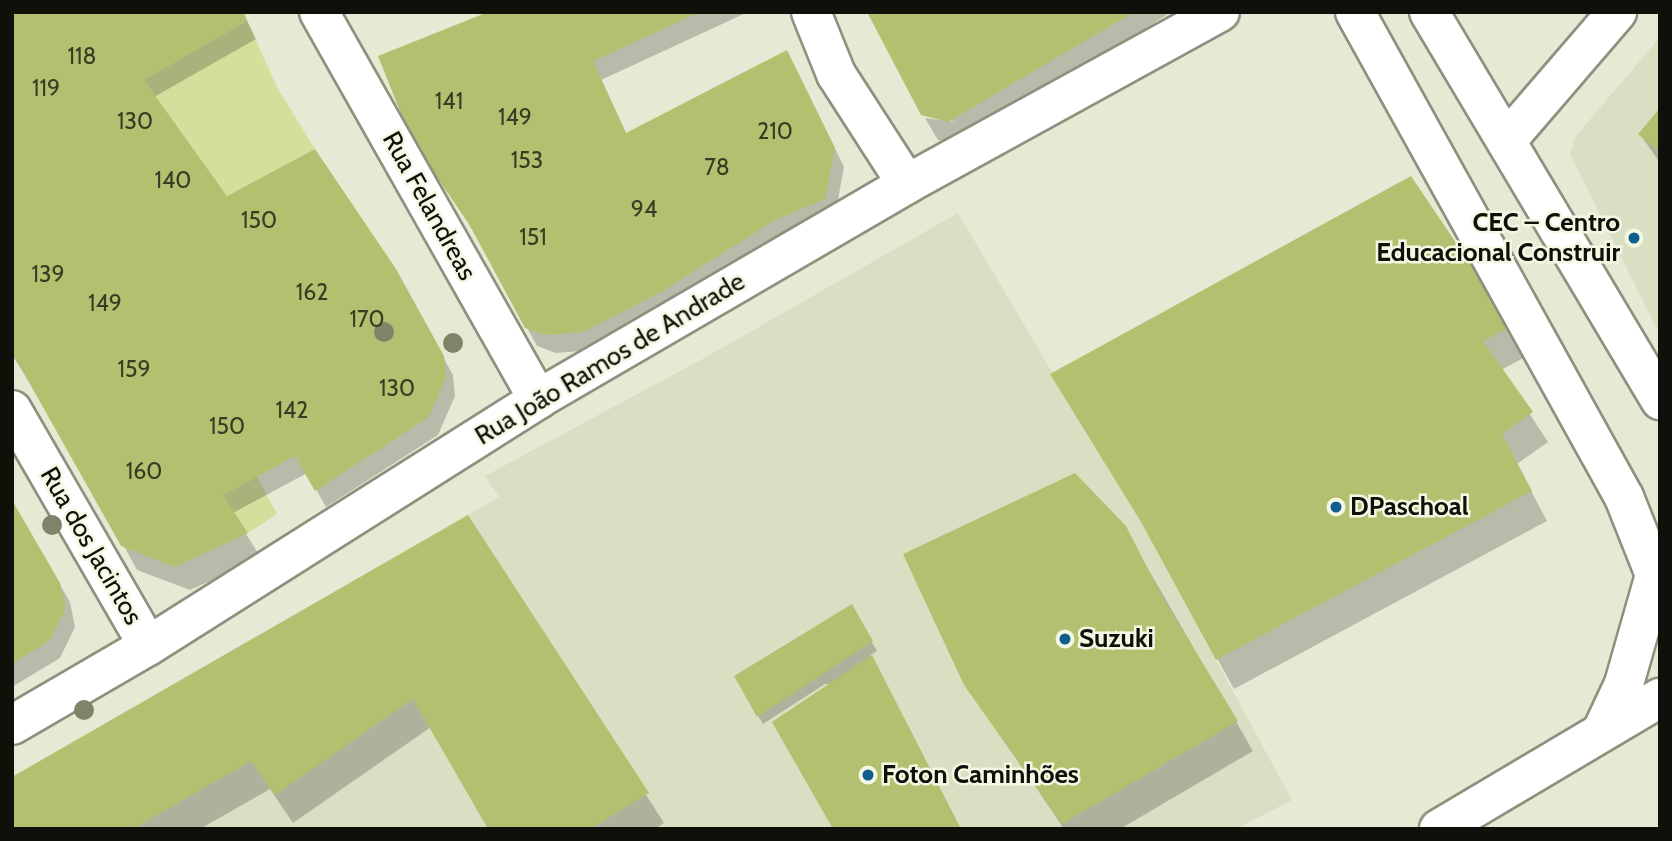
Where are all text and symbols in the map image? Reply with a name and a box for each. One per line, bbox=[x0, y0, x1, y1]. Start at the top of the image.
house number: 118 bbox=[68, 42, 96, 70]
house number: 119 bbox=[32, 74, 60, 102]
house number: 141 bbox=[435, 87, 463, 115]
house number: 149 bbox=[498, 103, 532, 131]
house number: 130 bbox=[117, 107, 153, 135]
house number: 210 bbox=[757, 117, 793, 145]
street label: Rua Felandreas bbox=[375, 126, 483, 286]
house number: 153 bbox=[511, 146, 543, 174]
house number: 78 bbox=[704, 153, 730, 181]
house number: 140 bbox=[155, 166, 191, 194]
house number: 94 bbox=[631, 195, 657, 223]
house number: 150 bbox=[241, 206, 277, 234]
place label: CEC – Centro Educacional Construir bbox=[1376, 207, 1620, 268]
house number: 151 bbox=[519, 223, 547, 251]
marker: CEC – Centro Educacional Construir bbox=[1626, 230, 1642, 246]
house number: 139 bbox=[31, 260, 65, 288]
street label: Rua João Ramos de Andrade bbox=[469, 266, 751, 452]
house number: 162 bbox=[296, 278, 328, 306]
house number: 149 bbox=[88, 289, 122, 317]
house number: 170 bbox=[350, 305, 384, 333]
house number: 159 bbox=[117, 355, 151, 383]
house number: 130 bbox=[379, 374, 415, 402]
house number: 142 bbox=[276, 396, 308, 424]
house number: 150 bbox=[209, 412, 245, 440]
house number: 160 bbox=[126, 457, 162, 485]
street label: Rua dos Jacintos bbox=[33, 462, 149, 630]
place label: DPaschoal bbox=[1350, 491, 1469, 523]
marker: DPaschoal bbox=[1328, 499, 1344, 515]
place label: Suzuki bbox=[1079, 623, 1154, 655]
marker: Suzuki bbox=[1057, 631, 1073, 647]
place label: Foton Caminhões bbox=[882, 759, 1079, 791]
marker: Foton Caminhões bbox=[860, 767, 876, 783]

